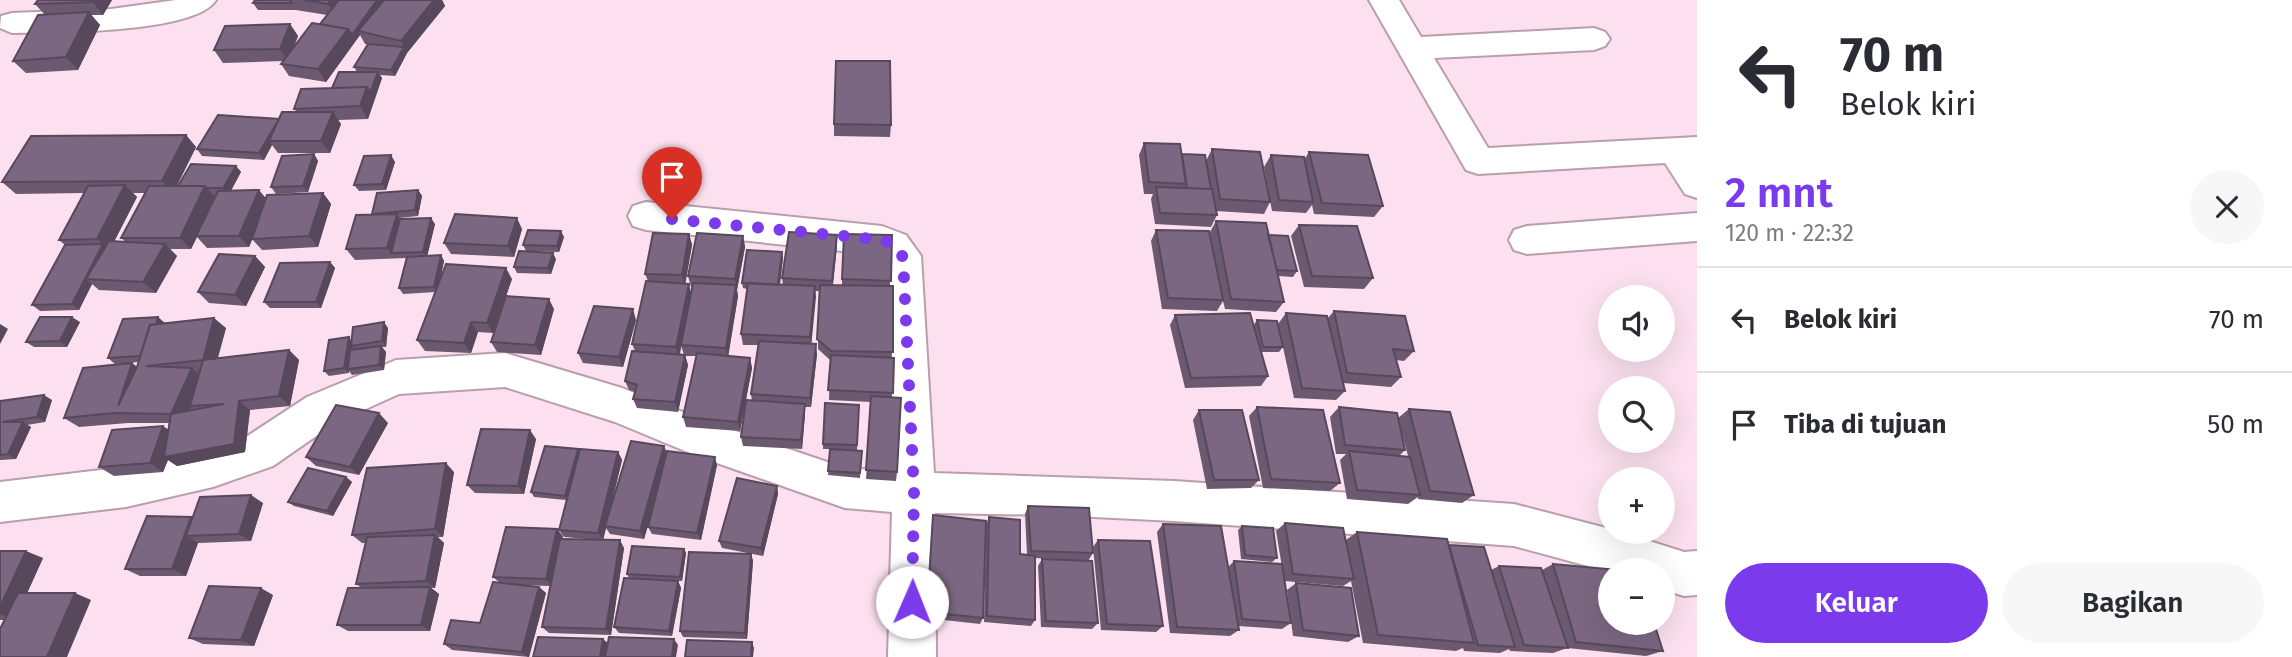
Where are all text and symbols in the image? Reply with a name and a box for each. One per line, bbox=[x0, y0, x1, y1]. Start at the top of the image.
text: 70 m bbox=[1840, 25, 1944, 84]
icon: left bbox=[1725, 28, 1816, 119]
text: Belok kiri bbox=[1840, 85, 1976, 123]
pin bbox=[642, 147, 702, 219]
icon: arrive bbox=[653, 158, 691, 196]
text: 2 mnt bbox=[1725, 168, 1833, 218]
button: close bbox=[2190, 170, 2264, 244]
text: 120 m · 22:32 bbox=[1725, 219, 1854, 247]
map controls bbox=[1598, 285, 1675, 635]
button: sound bbox=[1598, 285, 1675, 362]
icon: left bbox=[1725, 301, 1763, 339]
text: Belok kiri bbox=[1784, 304, 1897, 335]
text: 70 m bbox=[2209, 304, 2264, 335]
button: search bbox=[1598, 376, 1675, 453]
icon: arrive bbox=[1725, 406, 1763, 444]
text: Tiba di tujuan bbox=[1784, 409, 1946, 440]
text: 50 m bbox=[2207, 409, 2264, 440]
button: + bbox=[1598, 467, 1675, 544]
button: − bbox=[1598, 558, 1675, 635]
button: Keluar bbox=[1725, 563, 1988, 643]
button: Bagikan bbox=[2002, 563, 2264, 643]
position arrow bbox=[875, 565, 949, 639]

